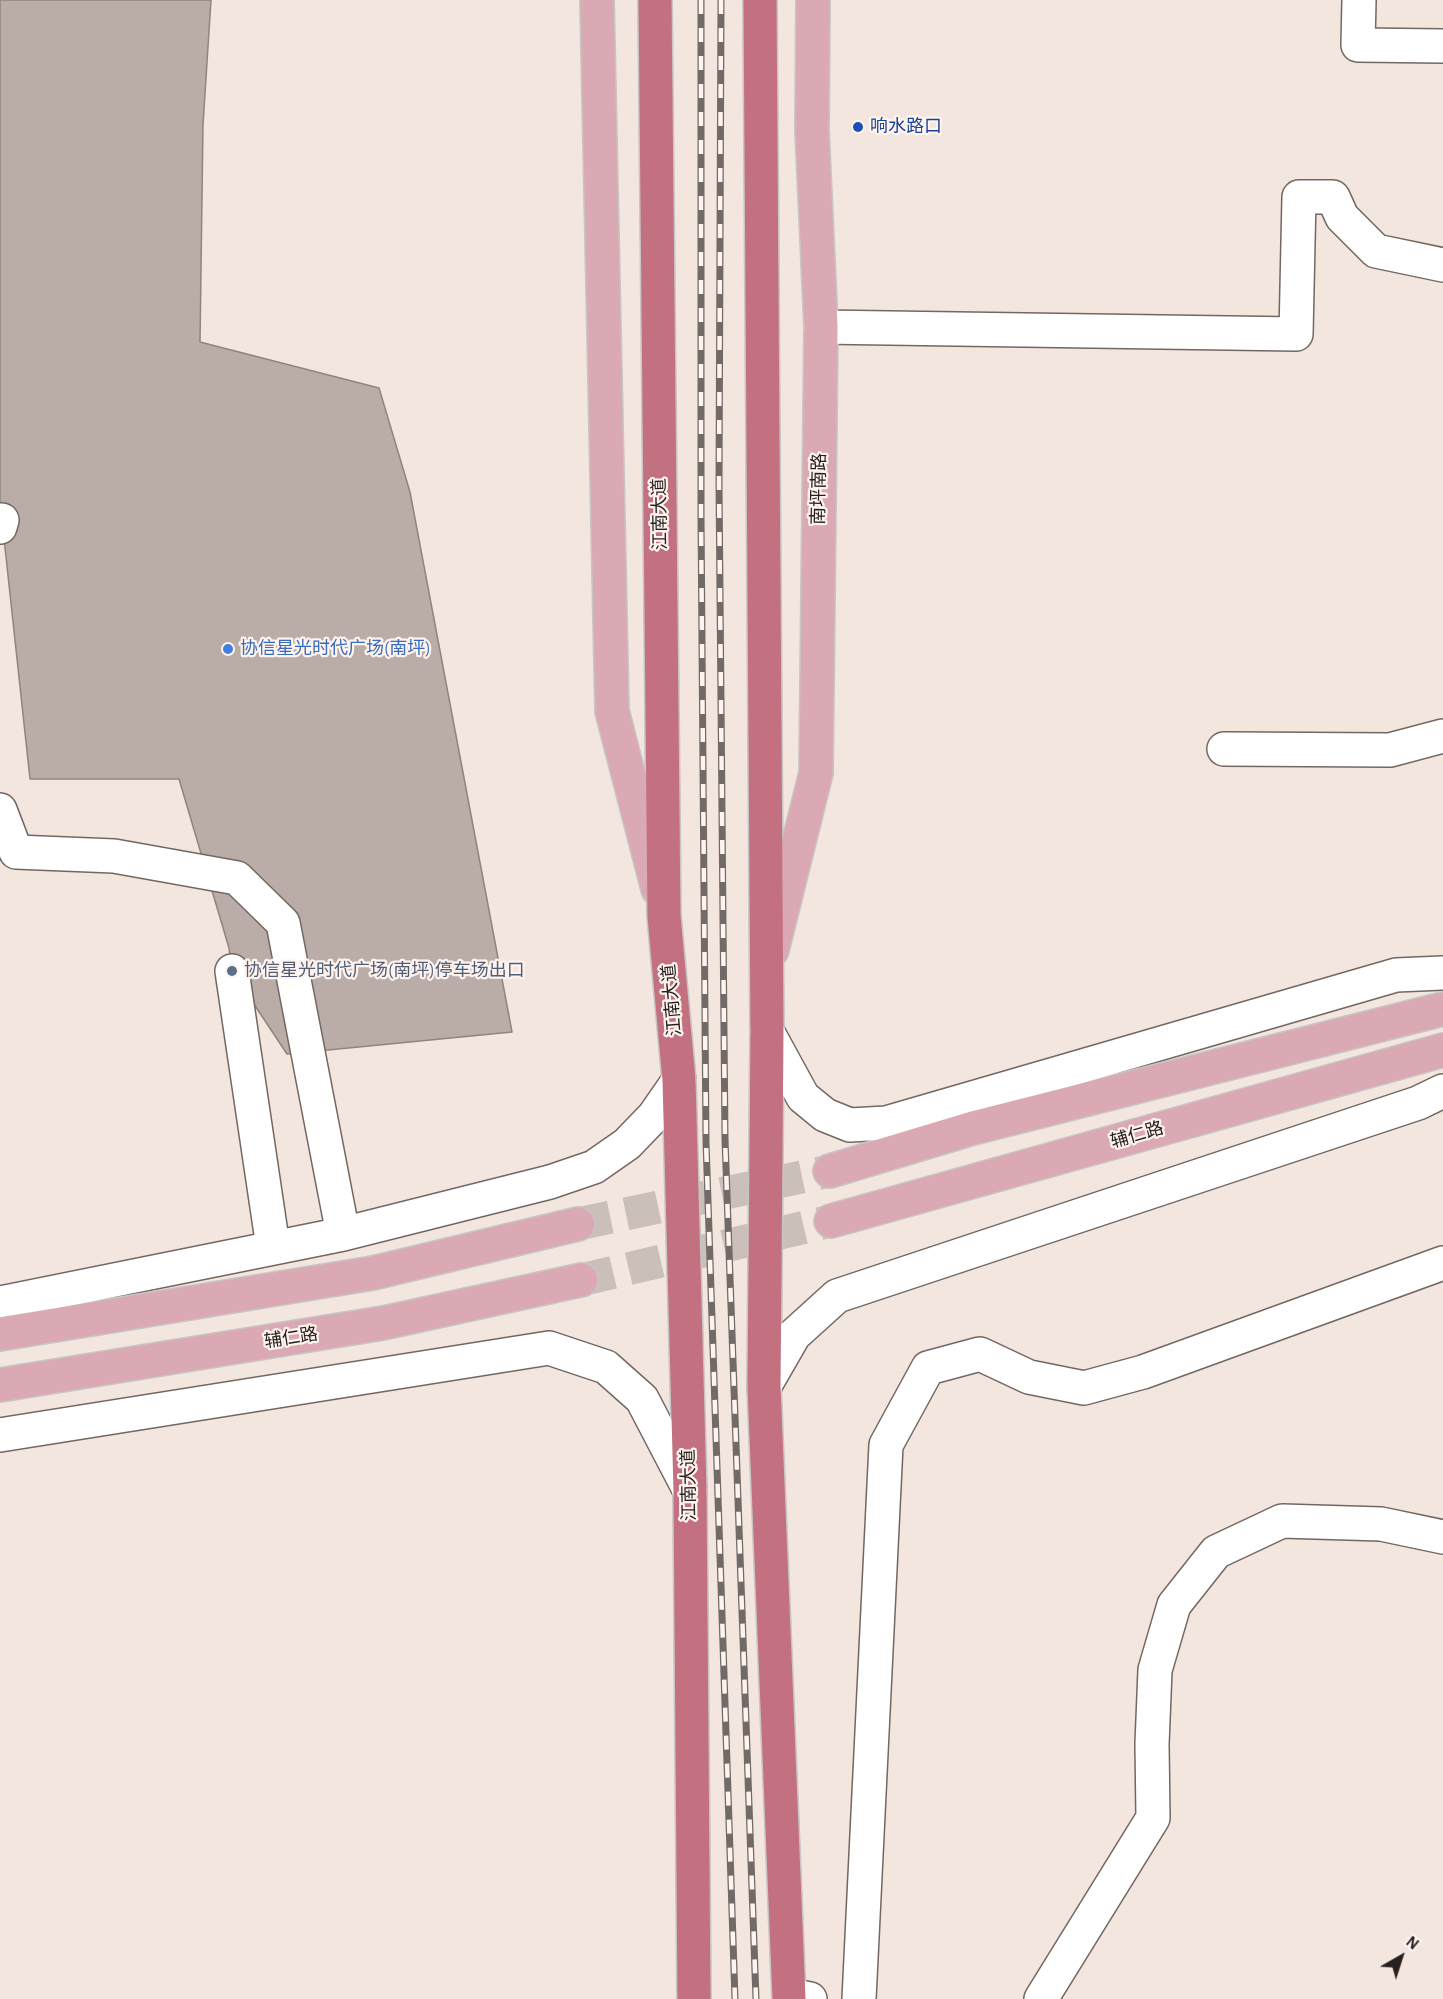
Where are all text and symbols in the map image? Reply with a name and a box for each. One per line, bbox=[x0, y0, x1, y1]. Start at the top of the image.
place label: 响水路口 bbox=[870, 116, 942, 138]
marker: 响水路口 bbox=[851, 120, 865, 134]
street label: 南坪南路 bbox=[808, 453, 830, 525]
street label: 江南大道 bbox=[649, 478, 671, 550]
place label: 协信星光时代广场(南坪) bbox=[240, 638, 431, 660]
marker: 协信星光时代广场(南坪) bbox=[221, 642, 235, 656]
place label: 协信星光时代广场(南坪)停车场出口 bbox=[244, 960, 525, 982]
street label: 江南大道 bbox=[658, 963, 686, 1037]
marker: 协信星光时代广场(南坪)停车场出口 bbox=[225, 964, 239, 978]
street label: 辅仁路 bbox=[1108, 1117, 1166, 1153]
street label: 辅仁路 bbox=[263, 1323, 319, 1353]
street label: 江南大道 bbox=[678, 1449, 700, 1521]
north arrow bbox=[1371, 1927, 1431, 1987]
text: N bbox=[1403, 1933, 1422, 1953]

